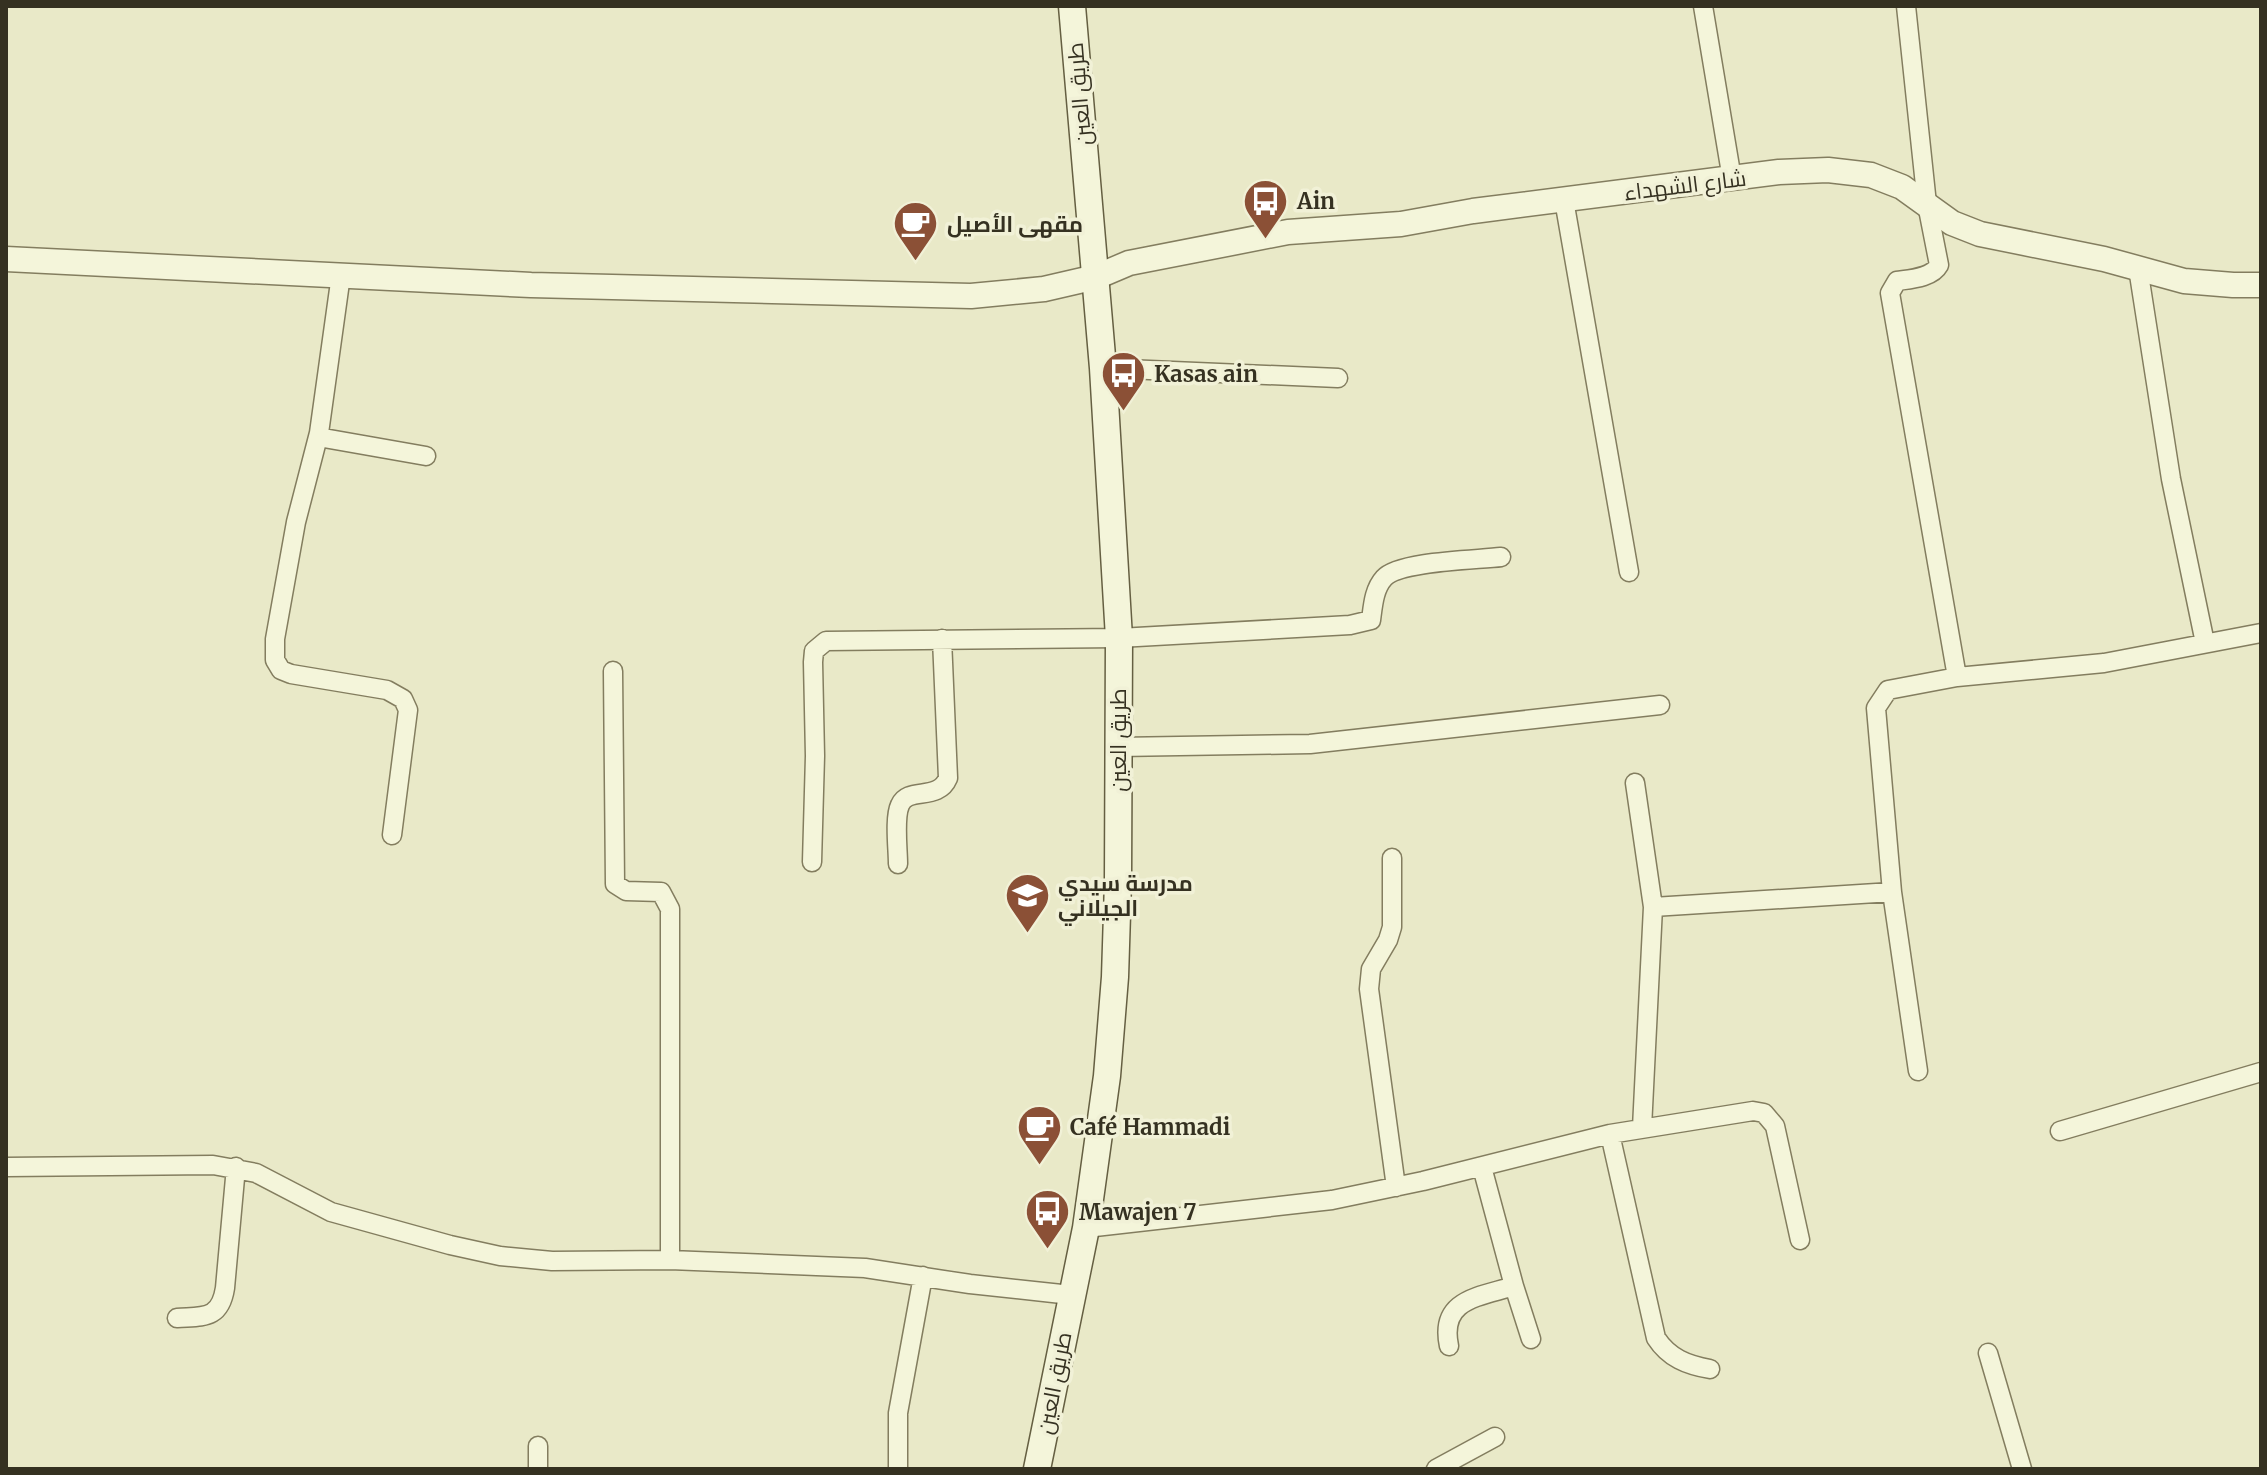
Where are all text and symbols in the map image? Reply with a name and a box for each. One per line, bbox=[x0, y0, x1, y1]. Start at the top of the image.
street label: طريق العين bbox=[1061, 41, 1097, 147]
street label: شارع الشهداء bbox=[1622, 164, 1748, 207]
bus stop icon: Ain bbox=[1242, 177, 1290, 240]
place label: Ain bbox=[1296, 187, 1335, 215]
cafe icon: مقهى الأصيل bbox=[892, 200, 940, 263]
place label: مقهى الأصيل bbox=[947, 210, 1083, 238]
bus stop icon: Kasas ain bbox=[1099, 350, 1147, 413]
place label: Kasas ain bbox=[1154, 360, 1258, 388]
street label: طريق العين bbox=[1104, 688, 1132, 792]
place label: مدرسة سيدي الجيلاني bbox=[1058, 869, 1193, 926]
school or university icon: مدرسة سيدي الجيلاني bbox=[1003, 872, 1051, 935]
cafe icon: Café Hammadi bbox=[1015, 1103, 1063, 1166]
place label: Café Hammadi bbox=[1070, 1113, 1230, 1141]
bus stop icon: Mawajen 7 bbox=[1024, 1188, 1072, 1251]
place label: Mawajen 7 bbox=[1079, 1198, 1196, 1226]
street label: طريق العين bbox=[1030, 1330, 1078, 1436]

